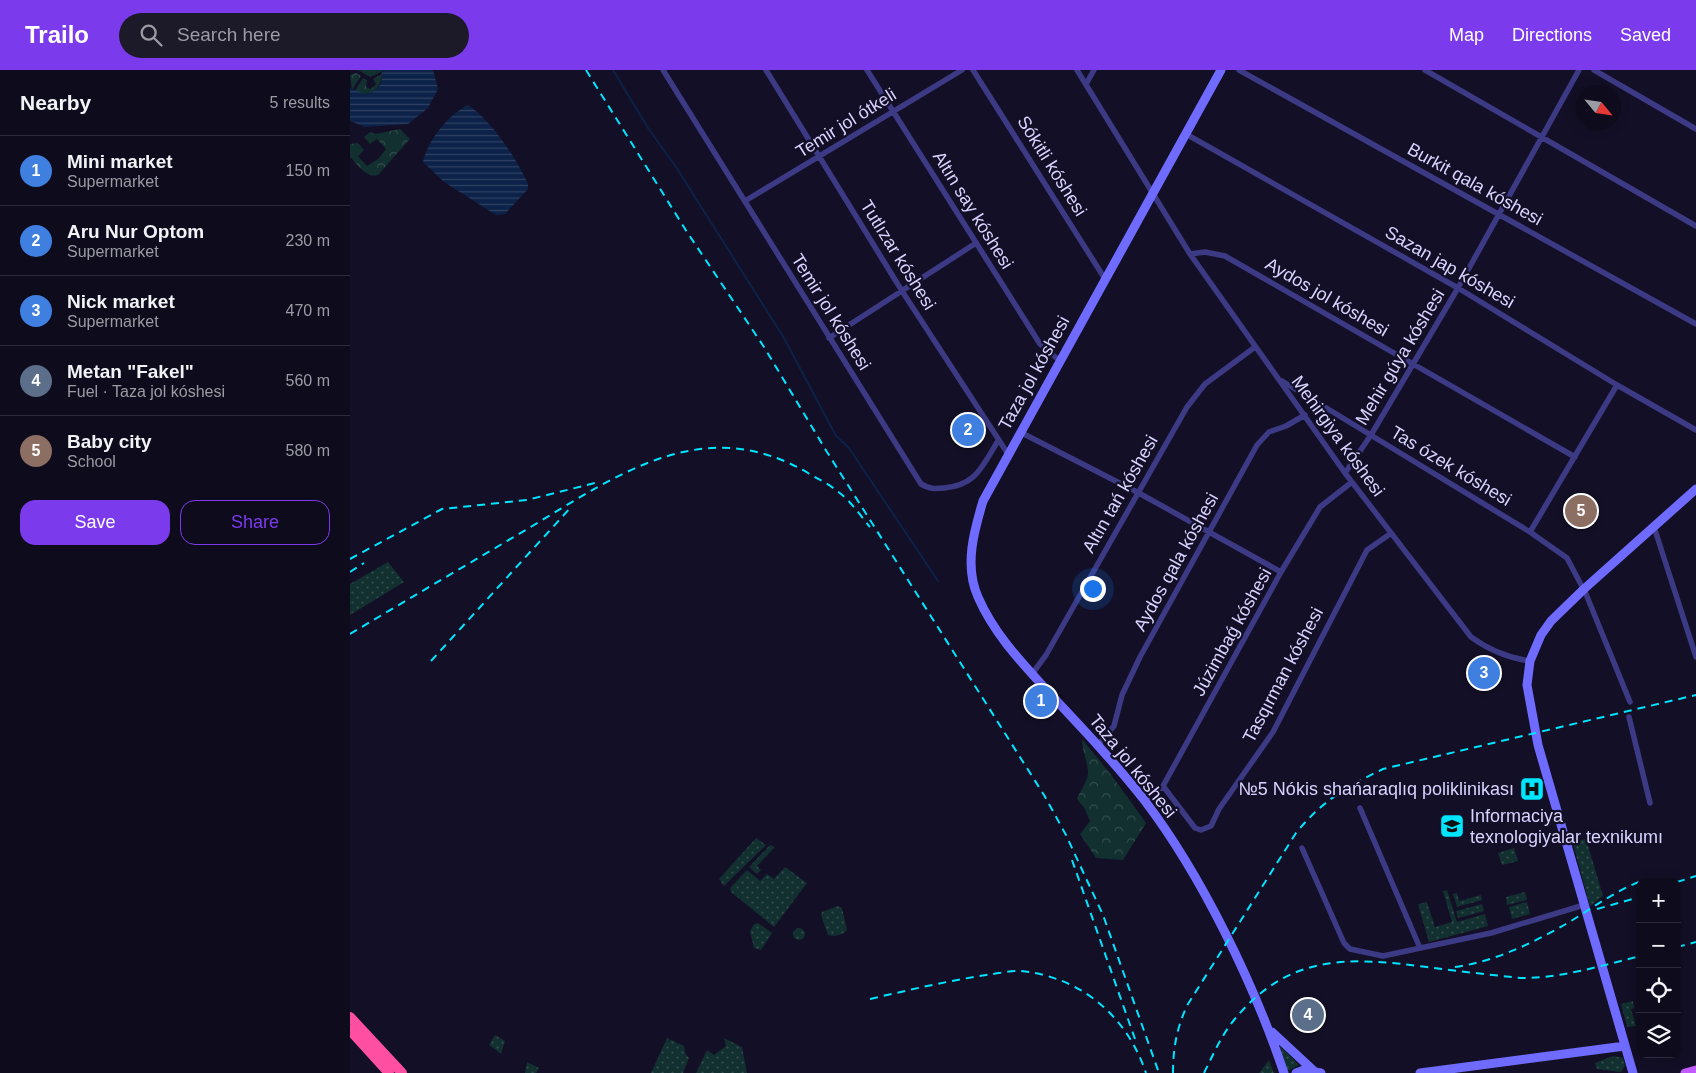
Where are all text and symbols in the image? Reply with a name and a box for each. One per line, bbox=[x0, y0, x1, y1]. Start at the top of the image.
search box bbox=[119, 13, 469, 58]
text: Trailo bbox=[25, 21, 89, 48]
icon: search bbox=[137, 21, 165, 49]
text: Search here bbox=[177, 24, 281, 45]
text: Map bbox=[1449, 25, 1484, 45]
text: Directions bbox=[1512, 25, 1592, 45]
text: Saved bbox=[1620, 25, 1671, 45]
street label: Temir jol ótkeli bbox=[792, 84, 900, 162]
north arrow bbox=[1576, 85, 1621, 130]
text: Nearby bbox=[20, 91, 91, 114]
text: 5 results bbox=[270, 94, 330, 111]
street label: Sókitli kóshesi bbox=[1013, 112, 1091, 220]
street label: Burkit qala kóshesi bbox=[1404, 139, 1546, 229]
street label: Altın say kóshesi bbox=[929, 147, 1017, 273]
text: Mini market bbox=[67, 151, 173, 172]
text: 1 bbox=[32, 162, 40, 179]
text: 150 m bbox=[286, 162, 330, 179]
text: Supermarket bbox=[67, 173, 159, 190]
street label: Tutlızar kóshesi bbox=[856, 197, 940, 313]
text: Aru Nur Optom bbox=[67, 221, 204, 242]
street label: Sazan jap kóshesi bbox=[1382, 222, 1518, 312]
text: 2 bbox=[32, 232, 40, 249]
text: 230 m bbox=[286, 232, 330, 249]
text: Supermarket bbox=[67, 243, 159, 260]
street label: Temir jol kóshesi bbox=[787, 250, 875, 374]
street label: Aydos jol kóshesi bbox=[1262, 254, 1392, 340]
street label: Mehir gúyа kóshesi bbox=[1351, 285, 1449, 429]
text: Nick market bbox=[67, 291, 175, 312]
text: 3 bbox=[32, 302, 40, 319]
text: 470 m bbox=[286, 302, 330, 319]
text: Supermarket bbox=[67, 313, 159, 330]
street label: Taza jol kóshesi bbox=[994, 313, 1074, 433]
text: Metan "Fakel" bbox=[67, 361, 194, 382]
text: 4 bbox=[32, 372, 40, 389]
text: 560 m bbox=[286, 372, 330, 389]
street label: Mehirgiya kóshesi bbox=[1288, 372, 1388, 500]
text: Fuel · Taza jol kóshesi bbox=[67, 383, 225, 400]
pin: 2 bbox=[952, 411, 984, 449]
street label: Tas ózek kóshesi bbox=[1387, 422, 1515, 510]
text: Baby city bbox=[67, 431, 151, 452]
street label: Altın tań kóshesi bbox=[1078, 432, 1162, 556]
text: 5 bbox=[32, 442, 40, 459]
text: 580 m bbox=[286, 442, 330, 459]
text: School bbox=[67, 453, 116, 470]
street label: Aydos qala kóshesi bbox=[1130, 489, 1222, 635]
pin: 5 bbox=[1565, 492, 1597, 530]
button: Save bbox=[20, 500, 170, 545]
button: Share bbox=[180, 500, 330, 545]
street label: Júzimbaǵ kóshesi bbox=[1189, 565, 1275, 699]
your location bbox=[1080, 576, 1106, 602]
street label: Tasqırman kóshesi bbox=[1239, 604, 1327, 746]
pin: 3 bbox=[1468, 654, 1500, 692]
pin: 1 bbox=[1025, 682, 1057, 720]
street label: Taza jol kóshesi bbox=[1085, 710, 1181, 822]
hospital icon: №5 Nókis shańaraqlıq poliklinikası bbox=[1519, 776, 1545, 802]
place label: №5 Nókis shańaraqlıq poliklinikası bbox=[1239, 779, 1514, 799]
place label: Informaciya texnologiyalar texnikumı bbox=[1470, 806, 1663, 847]
school or university icon: Informaciya texnologiyalar texnikumı bbox=[1439, 813, 1465, 839]
map controls bbox=[1636, 878, 1681, 1058]
button: + bbox=[1636, 878, 1681, 923]
button: − bbox=[1636, 923, 1681, 968]
button: locate bbox=[1636, 968, 1681, 1013]
pin: 4 bbox=[1292, 996, 1324, 1034]
button: layers bbox=[1636, 1013, 1681, 1058]

